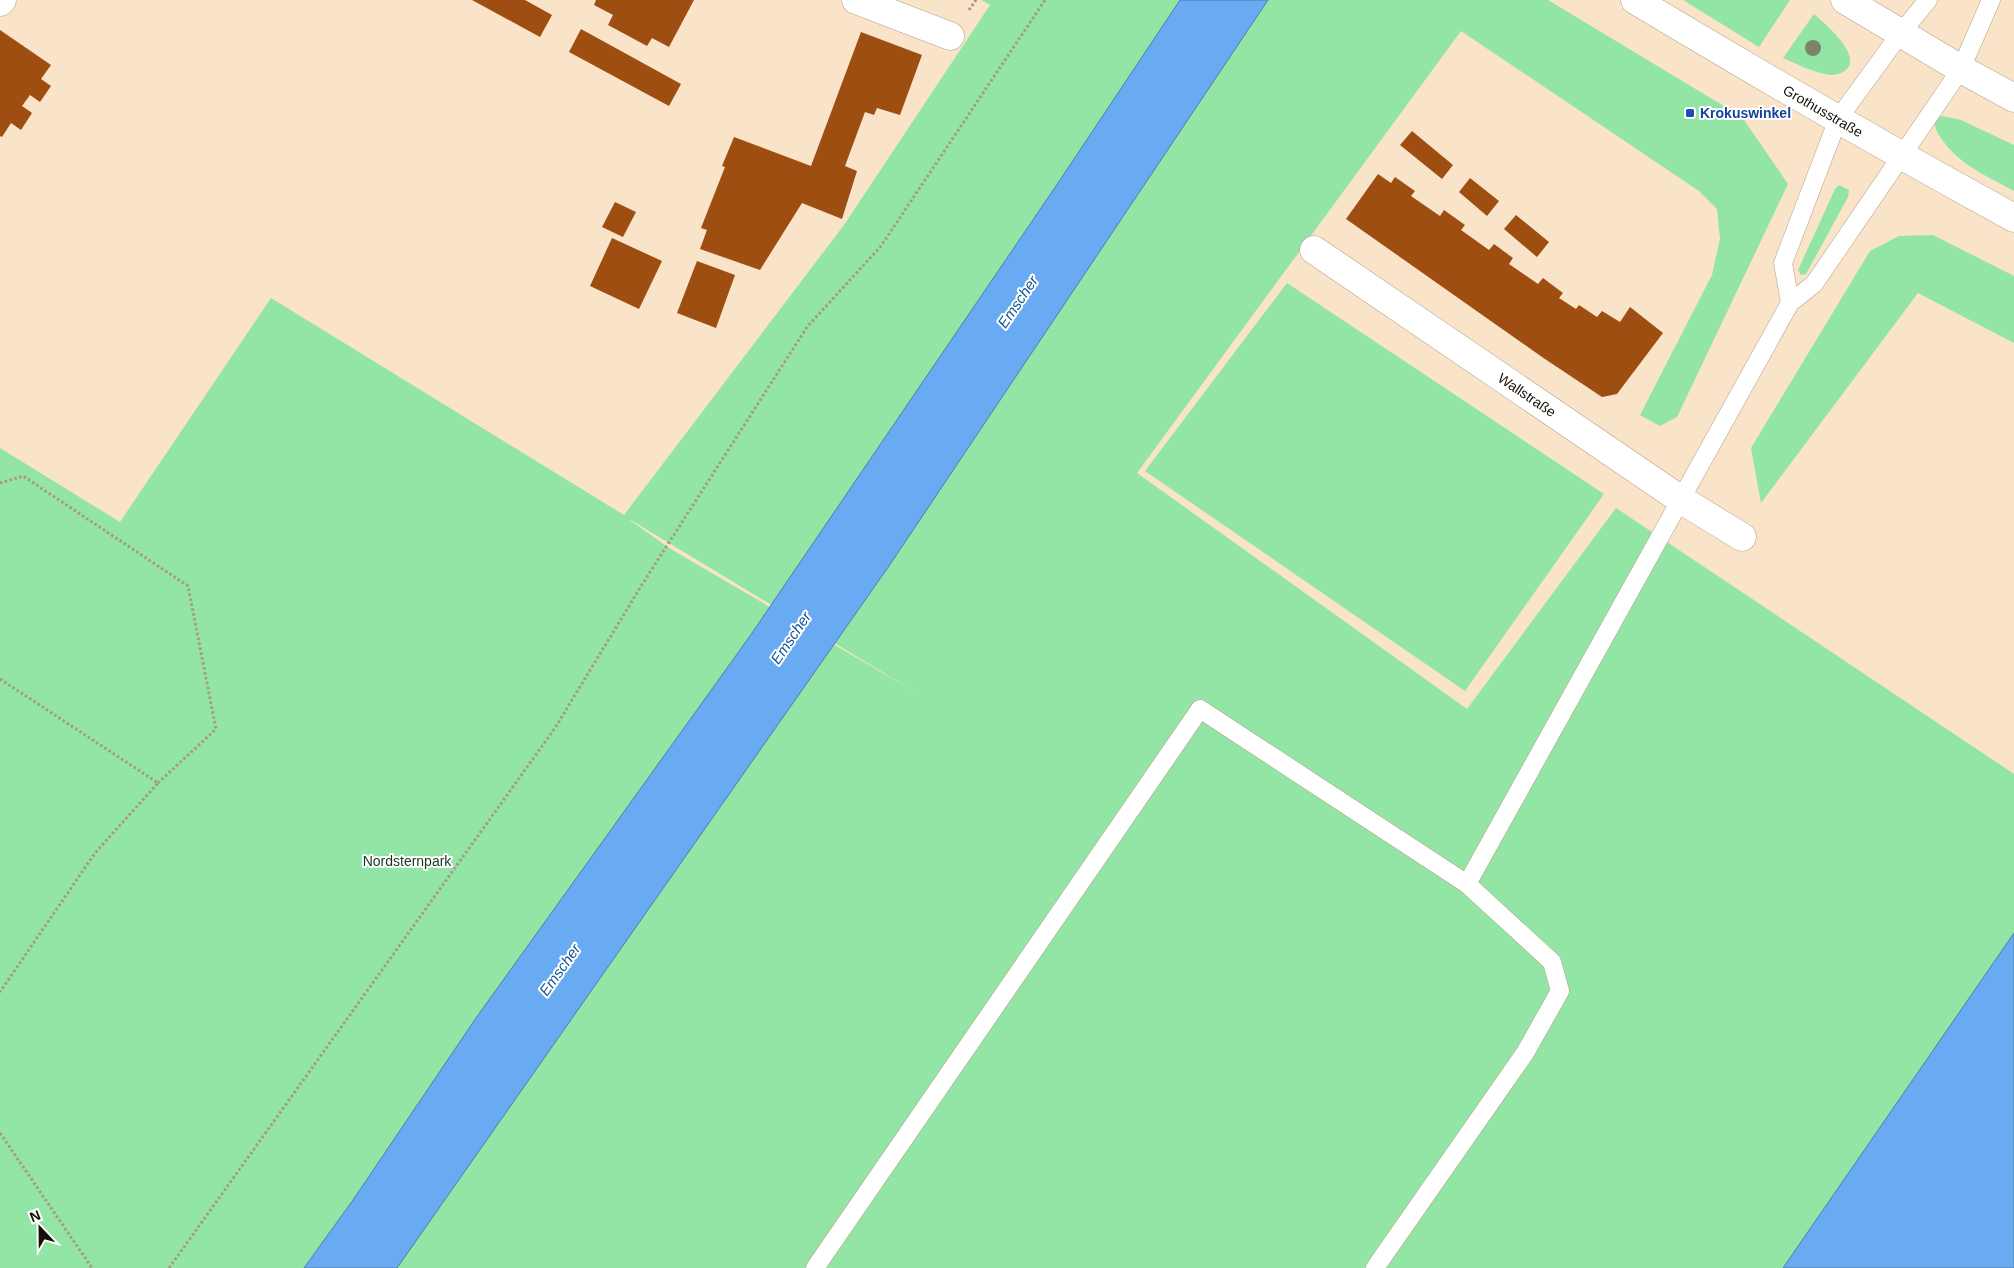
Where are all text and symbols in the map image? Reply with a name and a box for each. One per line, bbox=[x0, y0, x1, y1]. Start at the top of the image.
street label: Grothusstraße bbox=[1780, 82, 1866, 140]
place label: Krokuswinkel bbox=[1700, 105, 1791, 121]
marker: Krokuswinkel bbox=[1684, 107, 1696, 119]
water label: Emscher bbox=[994, 272, 1042, 331]
street label: Wallstraße bbox=[1495, 370, 1559, 420]
water label: Emscher bbox=[767, 608, 815, 667]
park label: Nordsternpark bbox=[363, 853, 452, 869]
water label: Emscher bbox=[536, 940, 584, 999]
north arrow bbox=[15, 1203, 65, 1253]
text: N bbox=[27, 1207, 43, 1225]

